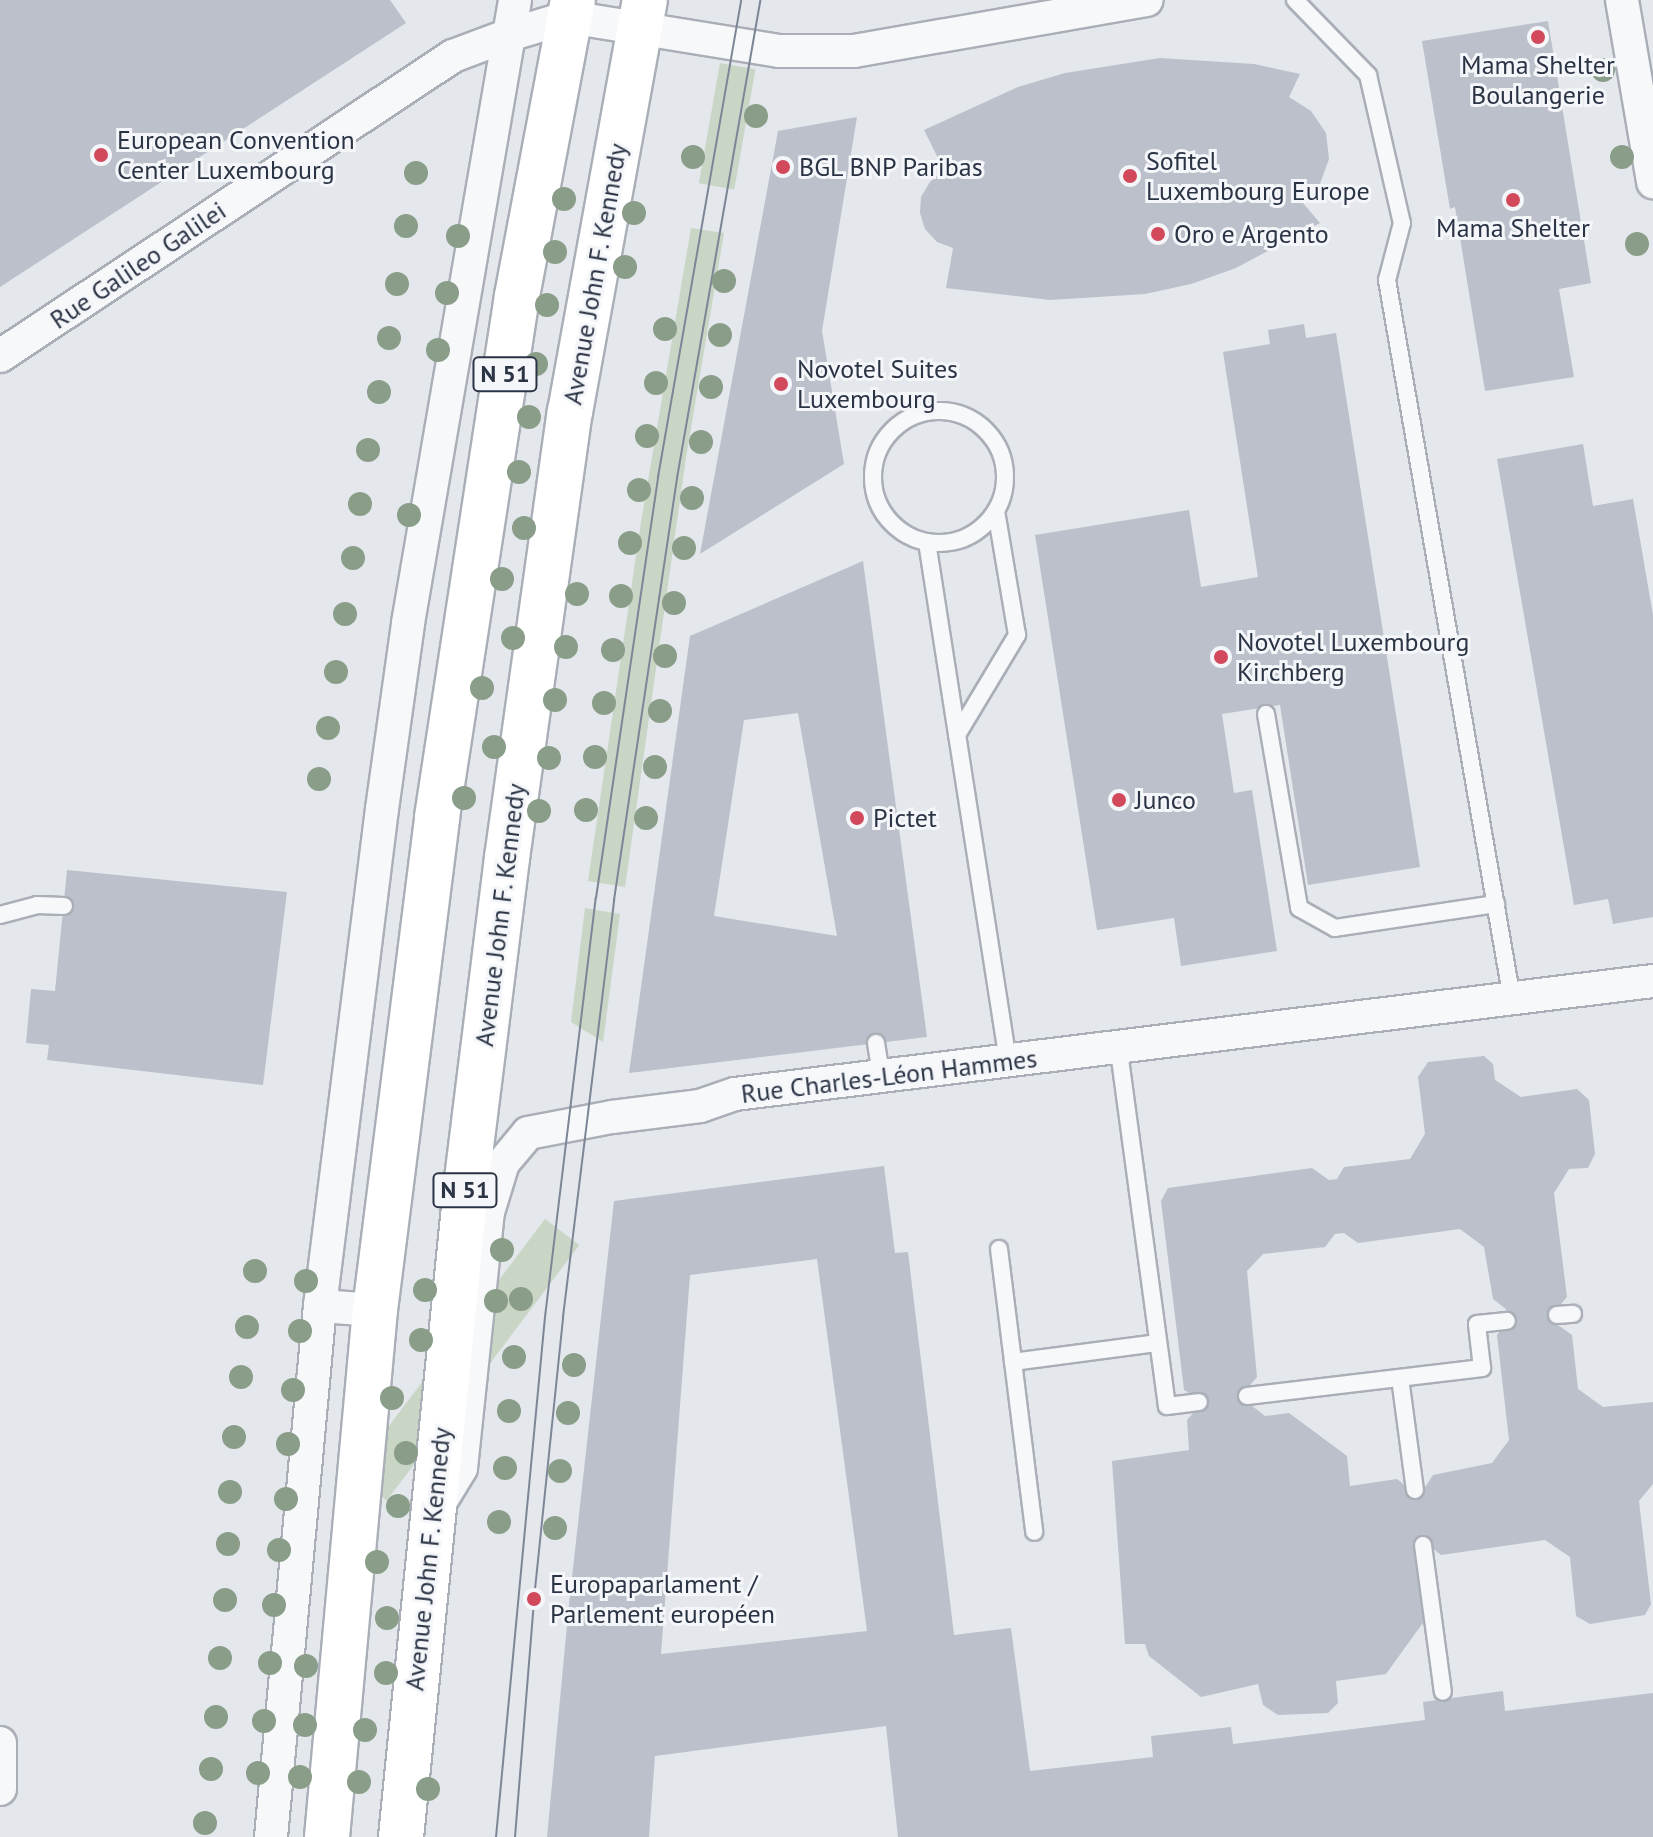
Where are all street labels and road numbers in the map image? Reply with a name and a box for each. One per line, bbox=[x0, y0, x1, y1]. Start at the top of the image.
street label: Avenue John F. Kennedy bbox=[556, 140, 634, 408]
street label: Rue Galileo Galilei bbox=[44, 195, 232, 335]
road number: N 51 bbox=[471, 354, 539, 394]
street label: Avenue John F. Kennedy bbox=[468, 781, 532, 1049]
street label: Rue Charles-Léon Hammes bbox=[739, 1042, 1039, 1110]
road number: N 51 bbox=[431, 1170, 499, 1210]
street label: Avenue John F. Kennedy bbox=[399, 1425, 457, 1693]

